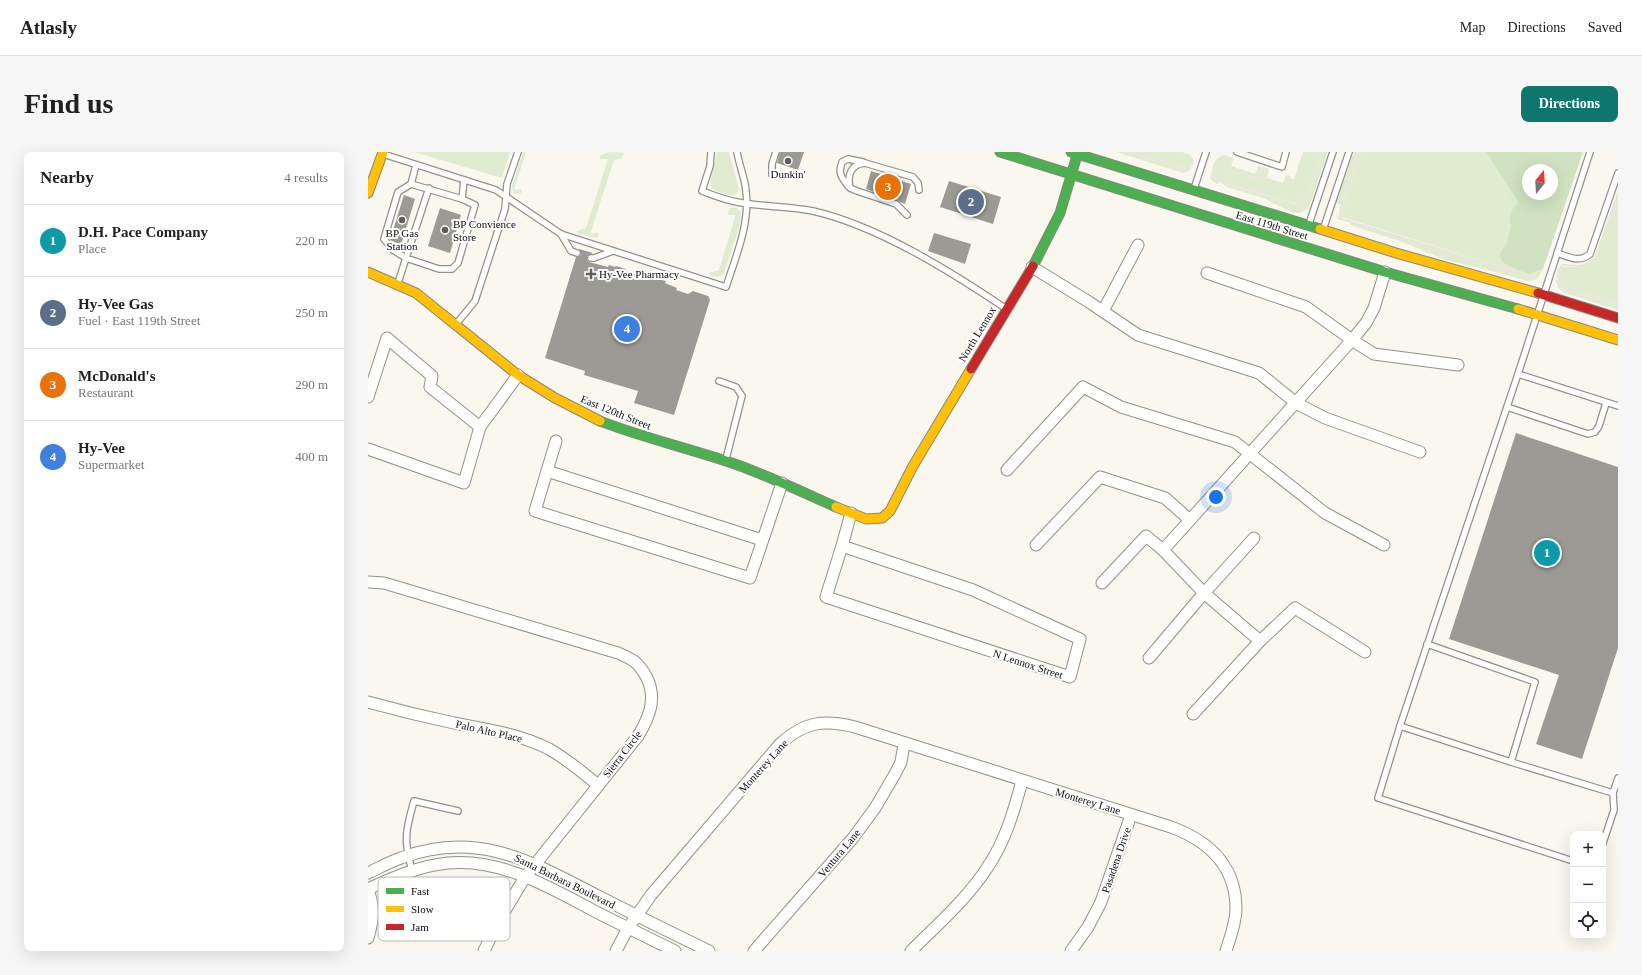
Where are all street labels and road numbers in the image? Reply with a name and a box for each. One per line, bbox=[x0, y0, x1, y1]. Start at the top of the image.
street label: East 119th Street bbox=[1235, 208, 1309, 242]
street label: North Lennox bbox=[956, 304, 998, 364]
street label: East 120th Street bbox=[579, 392, 653, 432]
street label: N Lennox Street bbox=[992, 647, 1064, 681]
street label: Palo Alto Place bbox=[455, 718, 524, 745]
street label: Sierra Circle bbox=[600, 728, 644, 780]
street label: Monterey Lane bbox=[736, 737, 790, 795]
street label: Monterey Lane bbox=[1054, 785, 1122, 817]
street label: Pasadena Drive bbox=[1099, 825, 1133, 894]
street label: Ventura Lane bbox=[815, 826, 863, 879]
street label: Santa Barbara Boulevard bbox=[513, 851, 618, 911]

